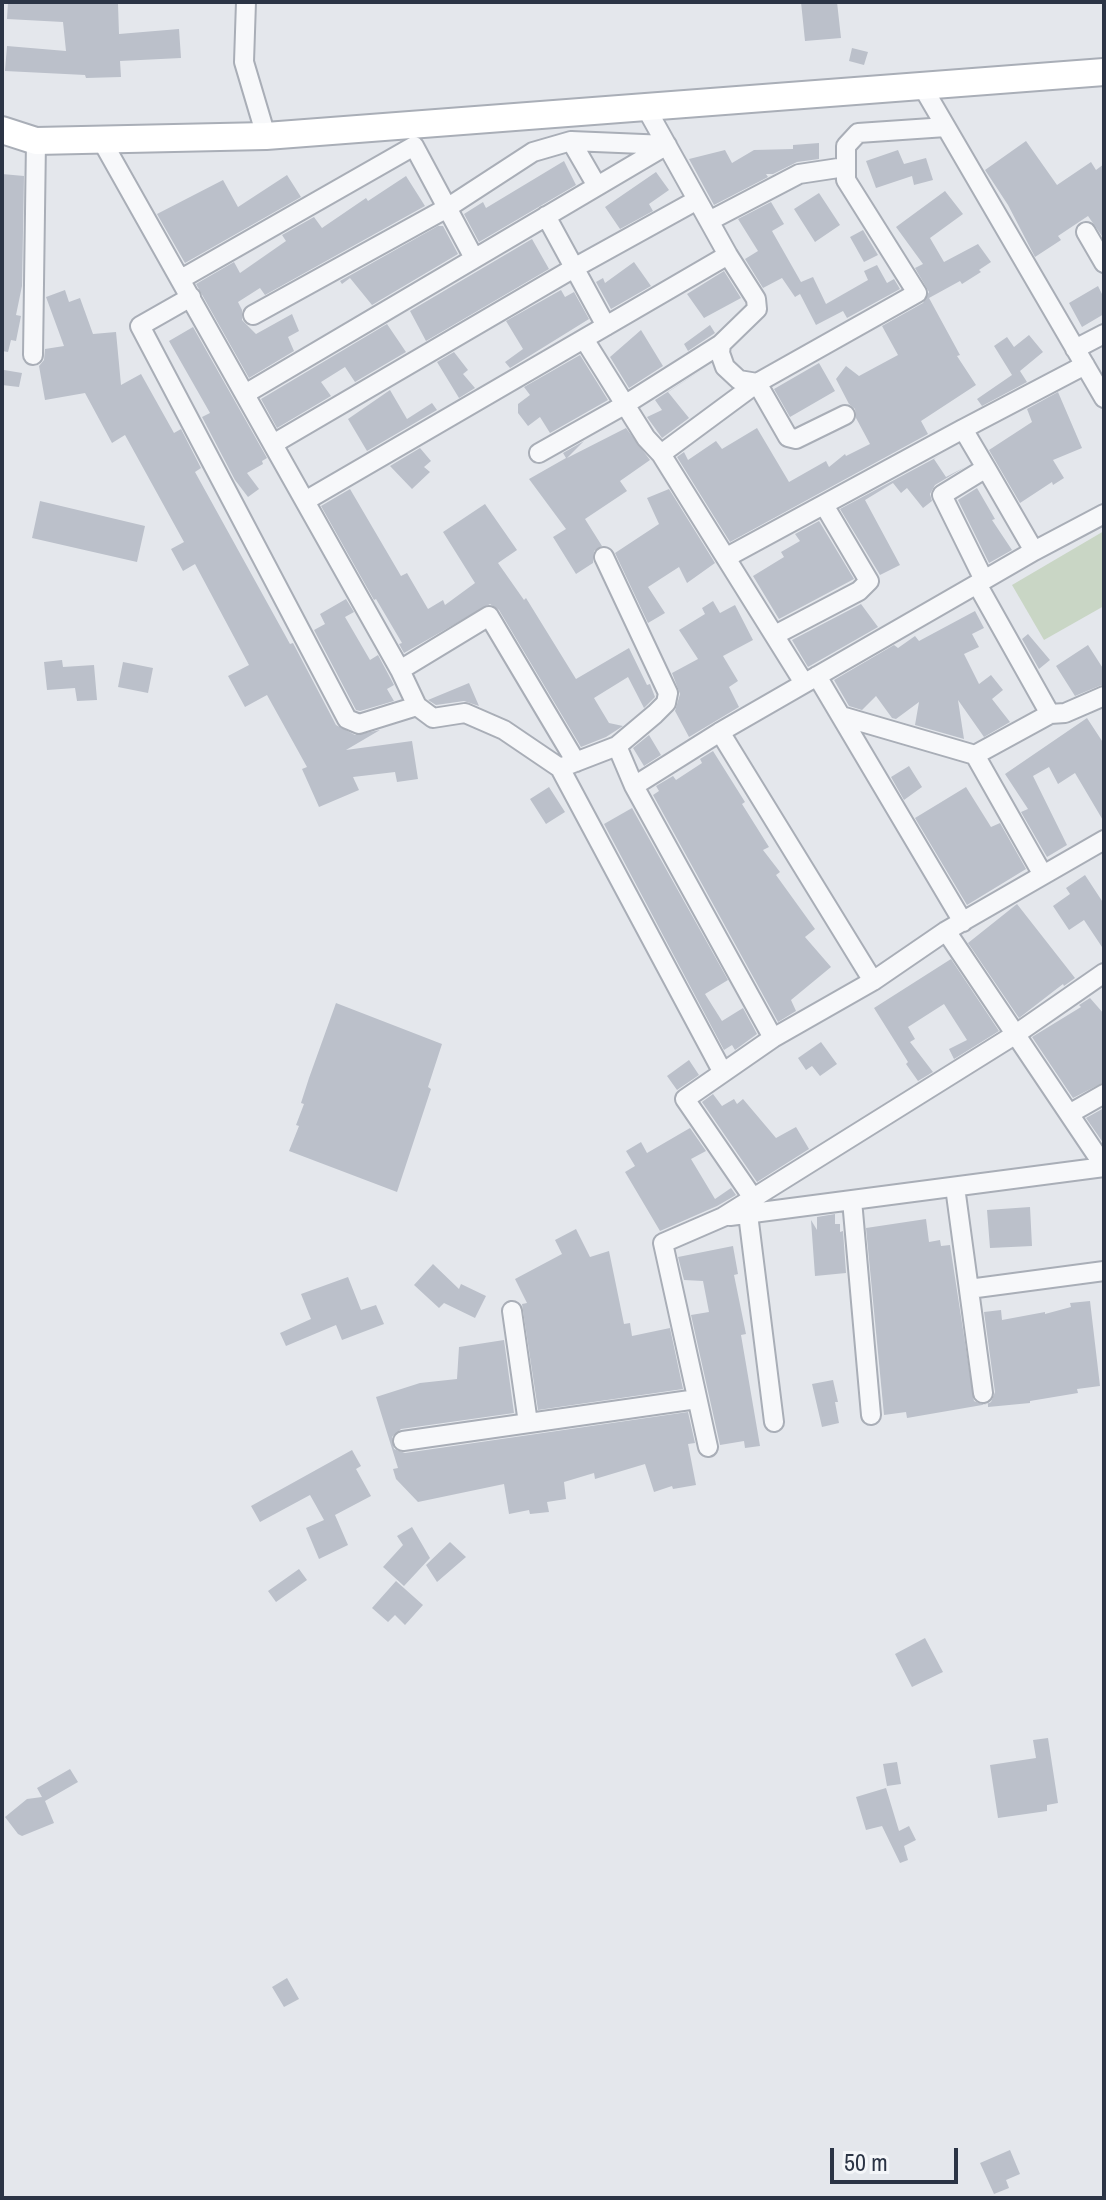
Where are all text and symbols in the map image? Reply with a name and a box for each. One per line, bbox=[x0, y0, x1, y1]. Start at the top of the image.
scale bar bbox=[834, 2132, 962, 2182]
text: 50 m bbox=[844, 2146, 888, 2178]

